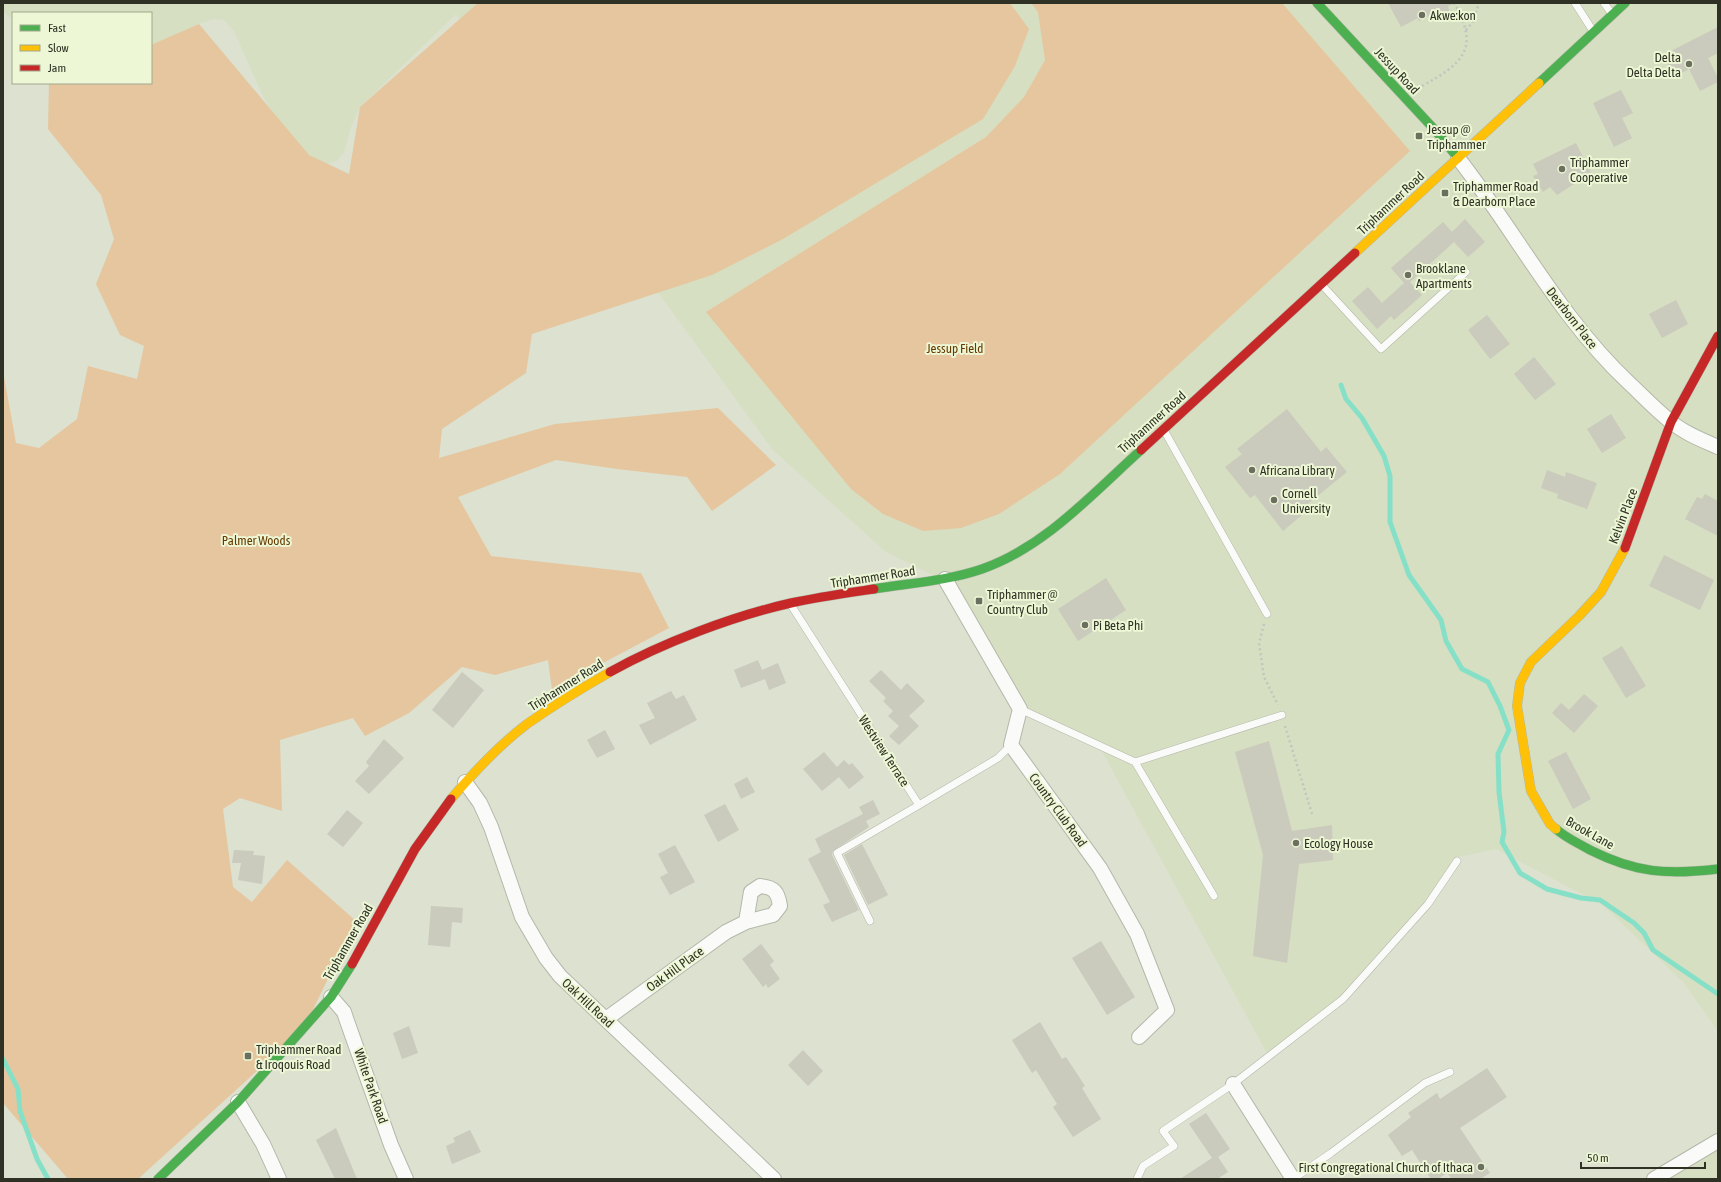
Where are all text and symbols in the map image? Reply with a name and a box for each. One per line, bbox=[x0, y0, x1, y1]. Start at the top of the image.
place label: Akwe:kon bbox=[1430, 8, 1476, 23]
marker: Akwe:kon bbox=[1417, 10, 1427, 20]
legend bbox=[12, 12, 152, 84]
text: Fast bbox=[48, 21, 66, 35]
text: Slow bbox=[48, 41, 69, 55]
street label: Jessup Road bbox=[1372, 45, 1422, 97]
place label: Delta Delta Delta bbox=[1626, 50, 1681, 80]
marker: Delta Delta Delta bbox=[1684, 59, 1694, 69]
text: Jam bbox=[48, 61, 66, 75]
place label: Jessup @ Triphammer bbox=[1427, 122, 1486, 152]
marker: Jessup @ Triphammer bbox=[1414, 131, 1424, 141]
place label: Triphammer Cooperative bbox=[1570, 155, 1629, 185]
marker: Triphammer Cooperative bbox=[1557, 164, 1567, 174]
street label: Triphammer Road bbox=[1355, 168, 1427, 238]
place label: Triphammer Road & Dearborn Place bbox=[1453, 179, 1538, 209]
marker: Triphammer Road & Dearborn Place bbox=[1440, 188, 1450, 198]
place label: Brooklane Apartments bbox=[1416, 261, 1472, 291]
marker: Brooklane Apartments bbox=[1403, 270, 1413, 280]
street label: Dearborn Place bbox=[1543, 284, 1601, 352]
park label: Jessup Field bbox=[926, 341, 984, 356]
street label: Triphammer Road bbox=[1115, 388, 1189, 456]
place label: Africana Library bbox=[1260, 463, 1335, 478]
marker: Africana Library bbox=[1247, 465, 1257, 475]
place label: Cornell University bbox=[1282, 486, 1331, 516]
street label: Kelvin Place bbox=[1606, 486, 1640, 546]
marker: Cornell University bbox=[1269, 495, 1279, 505]
park label: Palmer Woods bbox=[222, 533, 291, 548]
street label: Triphammer Road bbox=[830, 563, 916, 591]
place label: Triphammer @ Country Club bbox=[987, 587, 1058, 617]
marker: Triphammer @ Country Club bbox=[974, 596, 984, 606]
place label: Pi Beta Phi bbox=[1093, 618, 1143, 633]
marker: Pi Beta Phi bbox=[1080, 620, 1090, 630]
street label: Triphammer Road bbox=[526, 656, 606, 714]
street label: Westview Terrace bbox=[855, 713, 913, 790]
street label: Country Club Road bbox=[1026, 770, 1090, 850]
street label: Brook Lane bbox=[1563, 814, 1617, 852]
place label: Ecology House bbox=[1304, 836, 1373, 851]
marker: Ecology House bbox=[1291, 838, 1301, 848]
street label: Triphammer Road bbox=[320, 901, 376, 983]
street label: Oak Hill Place bbox=[644, 943, 707, 995]
street label: Oak Hill Road bbox=[559, 975, 617, 1031]
place label: Triphammer Road & Iroqouis Road bbox=[256, 1042, 341, 1072]
street label: White Park Road bbox=[351, 1047, 391, 1125]
marker: Triphammer Road & Iroqouis Road bbox=[243, 1051, 253, 1061]
scale bar bbox=[1581, 1144, 1705, 1170]
text: 50 m bbox=[1587, 1151, 1609, 1165]
place label: First Congregational Church of Ithaca bbox=[1299, 1160, 1473, 1175]
marker: First Congregational Church of Ithaca bbox=[1476, 1162, 1486, 1172]

